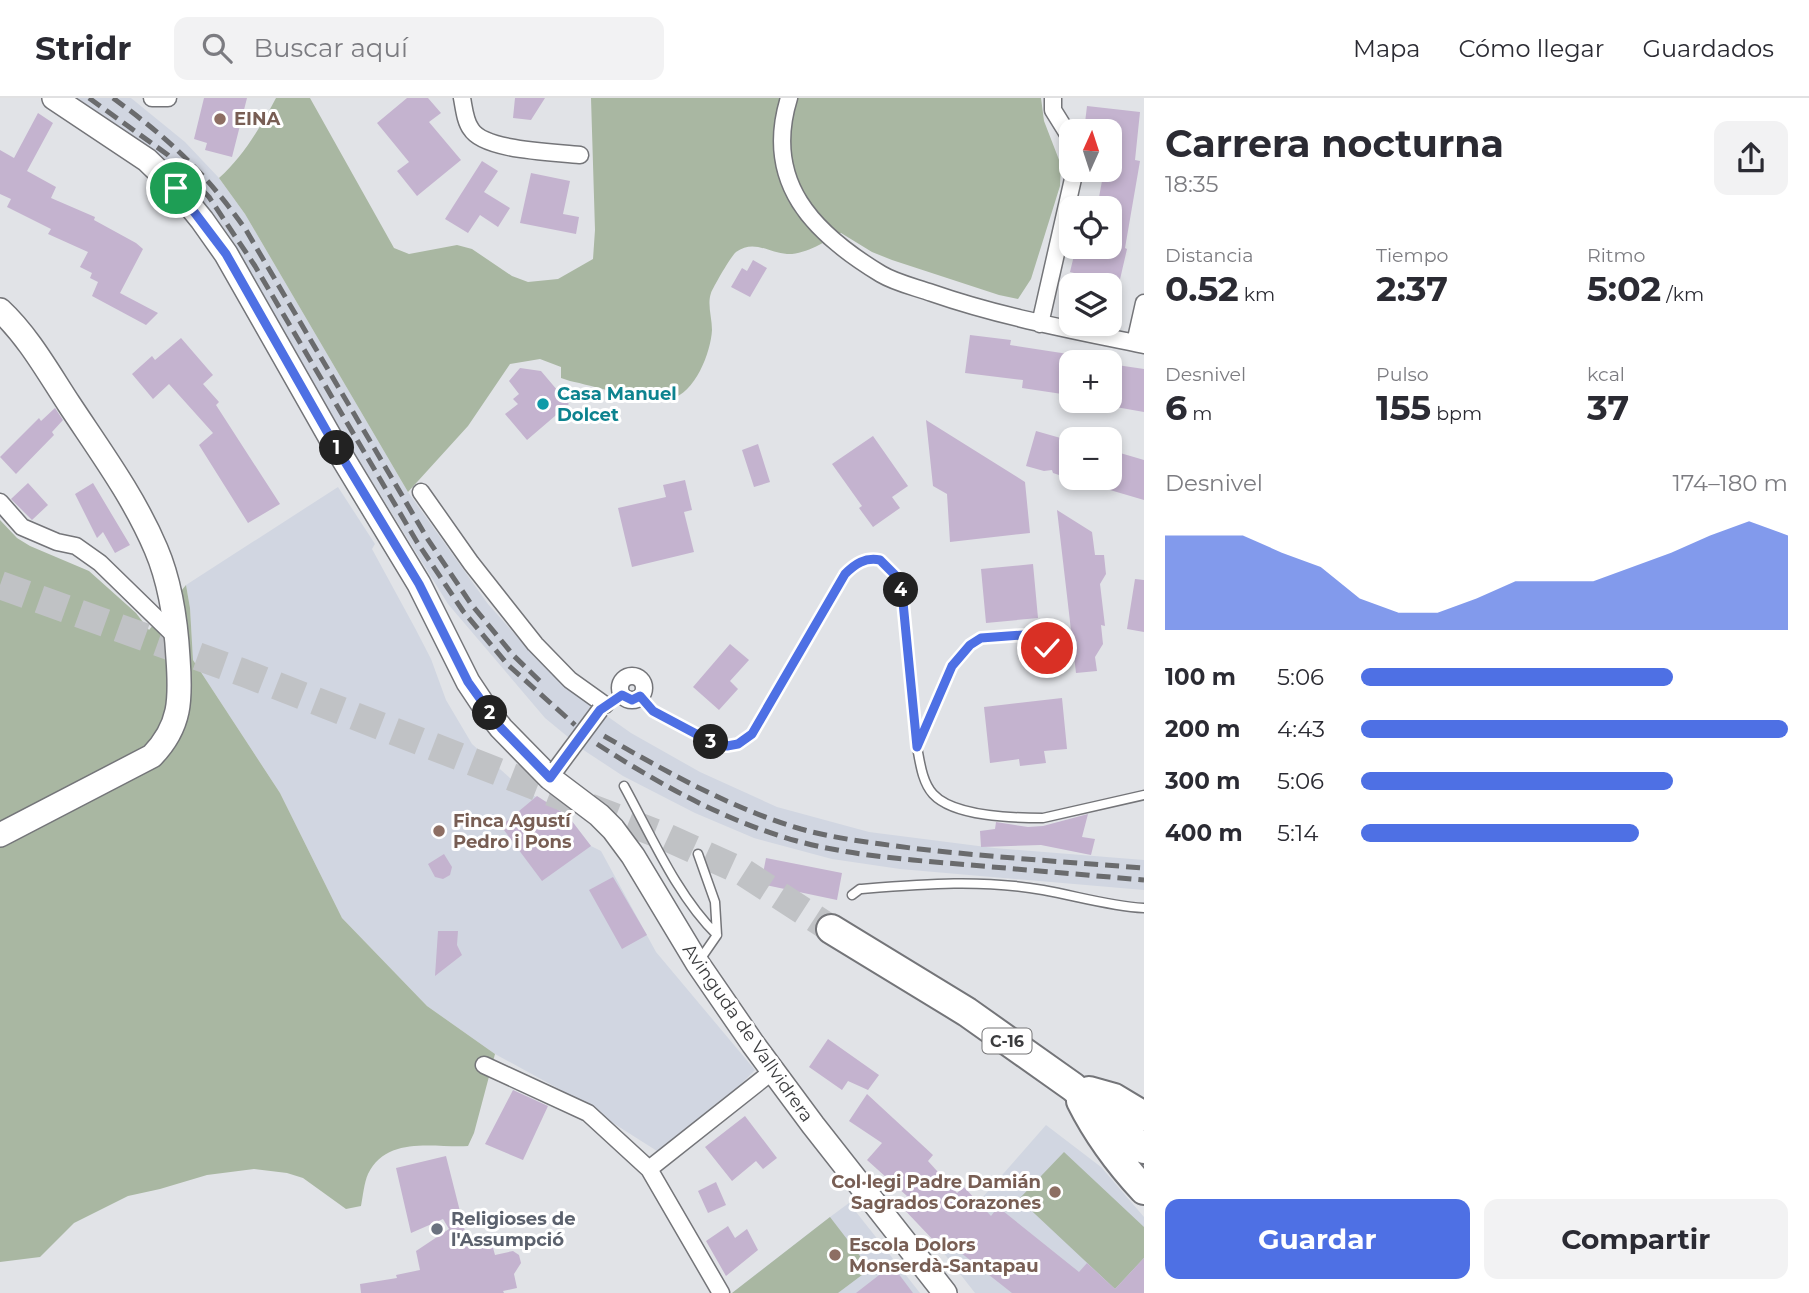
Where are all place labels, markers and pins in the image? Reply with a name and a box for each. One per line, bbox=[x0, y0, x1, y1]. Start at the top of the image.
place label: EINA bbox=[234, 108, 281, 130]
marker: EINA bbox=[212, 111, 228, 127]
pin bbox=[146, 158, 206, 218]
place label: Casa Manuel Dolcet bbox=[557, 383, 677, 426]
marker: Casa Manuel Dolcet bbox=[535, 396, 551, 412]
pin: 1 bbox=[320, 430, 354, 466]
pin: 4 bbox=[884, 573, 918, 608]
pin bbox=[1017, 618, 1077, 678]
pin: 2 bbox=[472, 696, 508, 730]
pin: 3 bbox=[694, 724, 728, 760]
place label: Finca Agustí Pedro i Pons bbox=[453, 810, 572, 853]
marker: Finca Agustí Pedro i Pons bbox=[431, 823, 447, 839]
place label: Col·legi Padre Damián Sagrados Corazones bbox=[831, 1171, 1041, 1214]
marker: Col·legi Padre Damián Sagrados Corazones bbox=[1047, 1184, 1063, 1200]
place label: Religioses de l'Assumpció bbox=[451, 1208, 576, 1251]
marker: Religioses de l'Assumpció bbox=[429, 1221, 445, 1237]
place label: Escola Dolors Monserdà-Santapau bbox=[849, 1234, 1039, 1277]
marker: Escola Dolors Monserdà-Santapau bbox=[827, 1247, 843, 1263]

